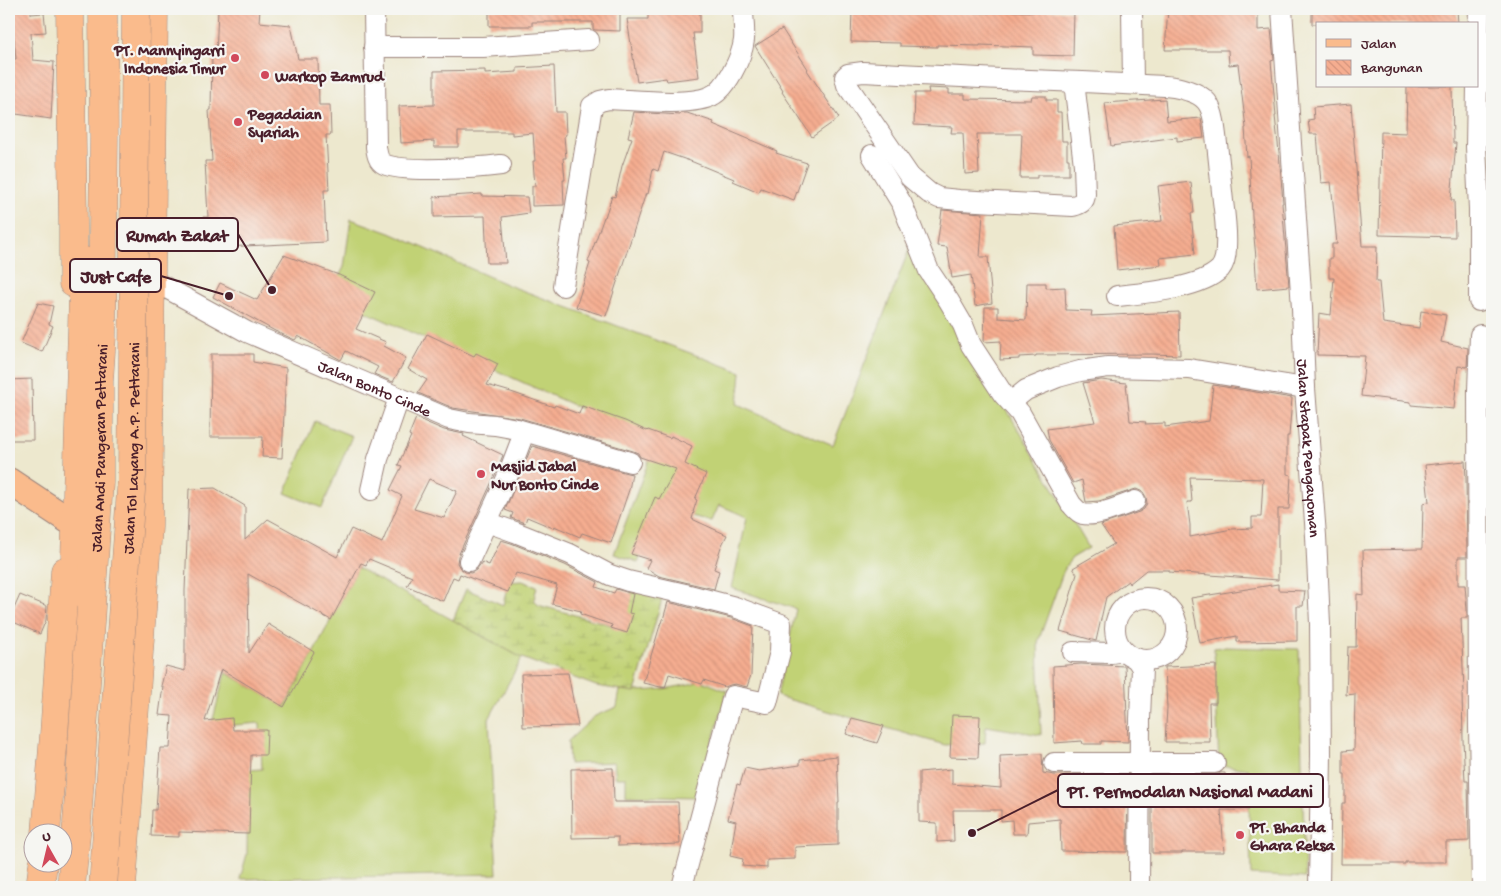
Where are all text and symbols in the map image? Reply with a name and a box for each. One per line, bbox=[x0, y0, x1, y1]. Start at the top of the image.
legend bbox=[1316, 22, 1478, 88]
text: Jalan bbox=[1361, 36, 1396, 54]
place label: PT. Mannyingarri Indonesia Timur bbox=[113, 43, 227, 80]
marker: PT. Mannyingarri Indonesia Timur bbox=[229, 52, 241, 64]
text: Bangunan bbox=[1360, 60, 1422, 78]
marker: Warkop Zamrud bbox=[259, 69, 271, 81]
place label: Warkop Zamrud bbox=[274, 69, 385, 88]
place label: Pegadaian Syariah bbox=[247, 107, 322, 144]
marker: Pegadaian Syariah bbox=[232, 116, 244, 128]
callout: Rumah Zakat bbox=[117, 218, 238, 251]
text: Rumah Zakat bbox=[125, 227, 229, 248]
callout: Just Cafe bbox=[70, 259, 161, 292]
text: Just Cafe bbox=[80, 268, 152, 289]
street label: Jalan Tol Layang A.P. Pettarani bbox=[121, 342, 146, 555]
street label: Jalan Andi Pangeran Pettarani bbox=[89, 344, 114, 553]
street label: Jalan Bonto Cinde bbox=[314, 358, 434, 423]
street label: Jalan Stapak Pengayoman bbox=[1291, 359, 1322, 538]
place label: Masjid Jabal Nur Bonto Cinde bbox=[491, 459, 599, 496]
marker: Masjid Jabal Nur Bonto Cinde bbox=[475, 468, 487, 480]
callout: PT. Permodalan Nasional Madani bbox=[1058, 774, 1323, 807]
text: PT. Permodalan Nasional Madani bbox=[1066, 783, 1313, 804]
place label: PT. Bhanda Ghara Reksa bbox=[1249, 820, 1336, 857]
north arrow bbox=[22, 824, 72, 874]
text: U bbox=[41, 829, 52, 847]
marker: PT. Bhanda Ghara Reksa bbox=[1234, 829, 1246, 841]

